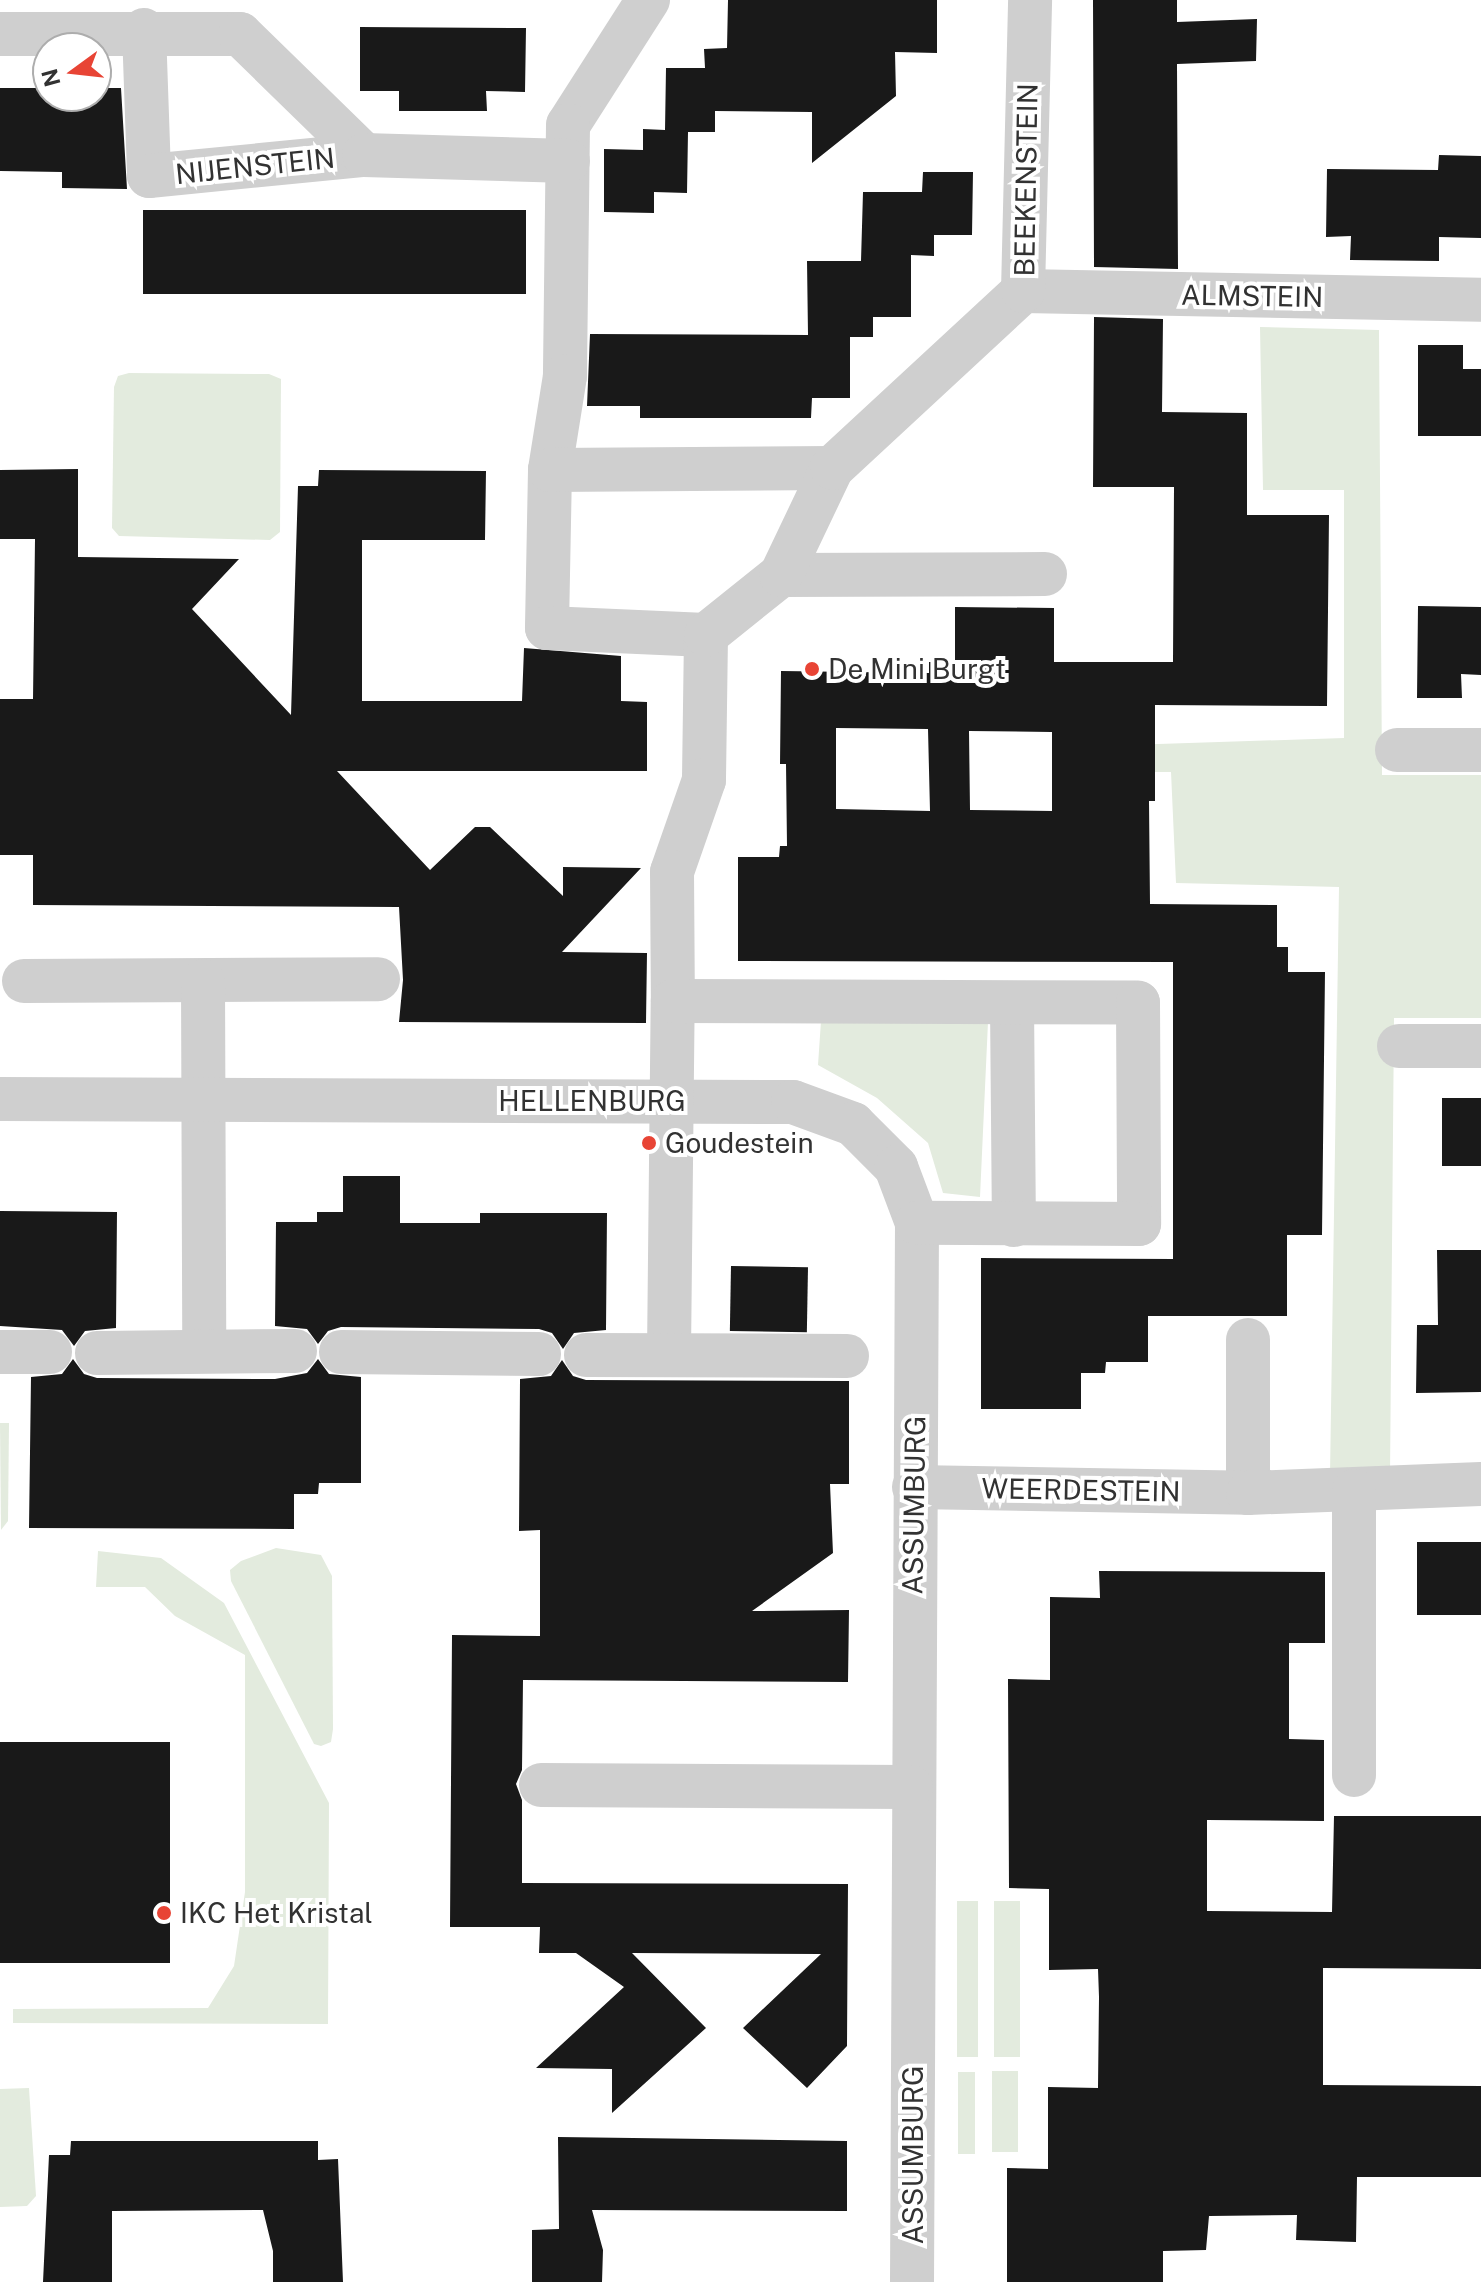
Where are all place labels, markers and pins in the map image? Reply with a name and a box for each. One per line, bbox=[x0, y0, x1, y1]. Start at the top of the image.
place label: De Mini Burgt bbox=[828, 652, 1006, 686]
marker: De Mini Burgt bbox=[803, 660, 821, 678]
place label: Goudestein bbox=[665, 1126, 814, 1160]
marker: Goudestein bbox=[640, 1134, 658, 1152]
place label: IKC Het Kristal bbox=[180, 1896, 373, 1930]
marker: IKC Het Kristal bbox=[155, 1904, 173, 1922]

